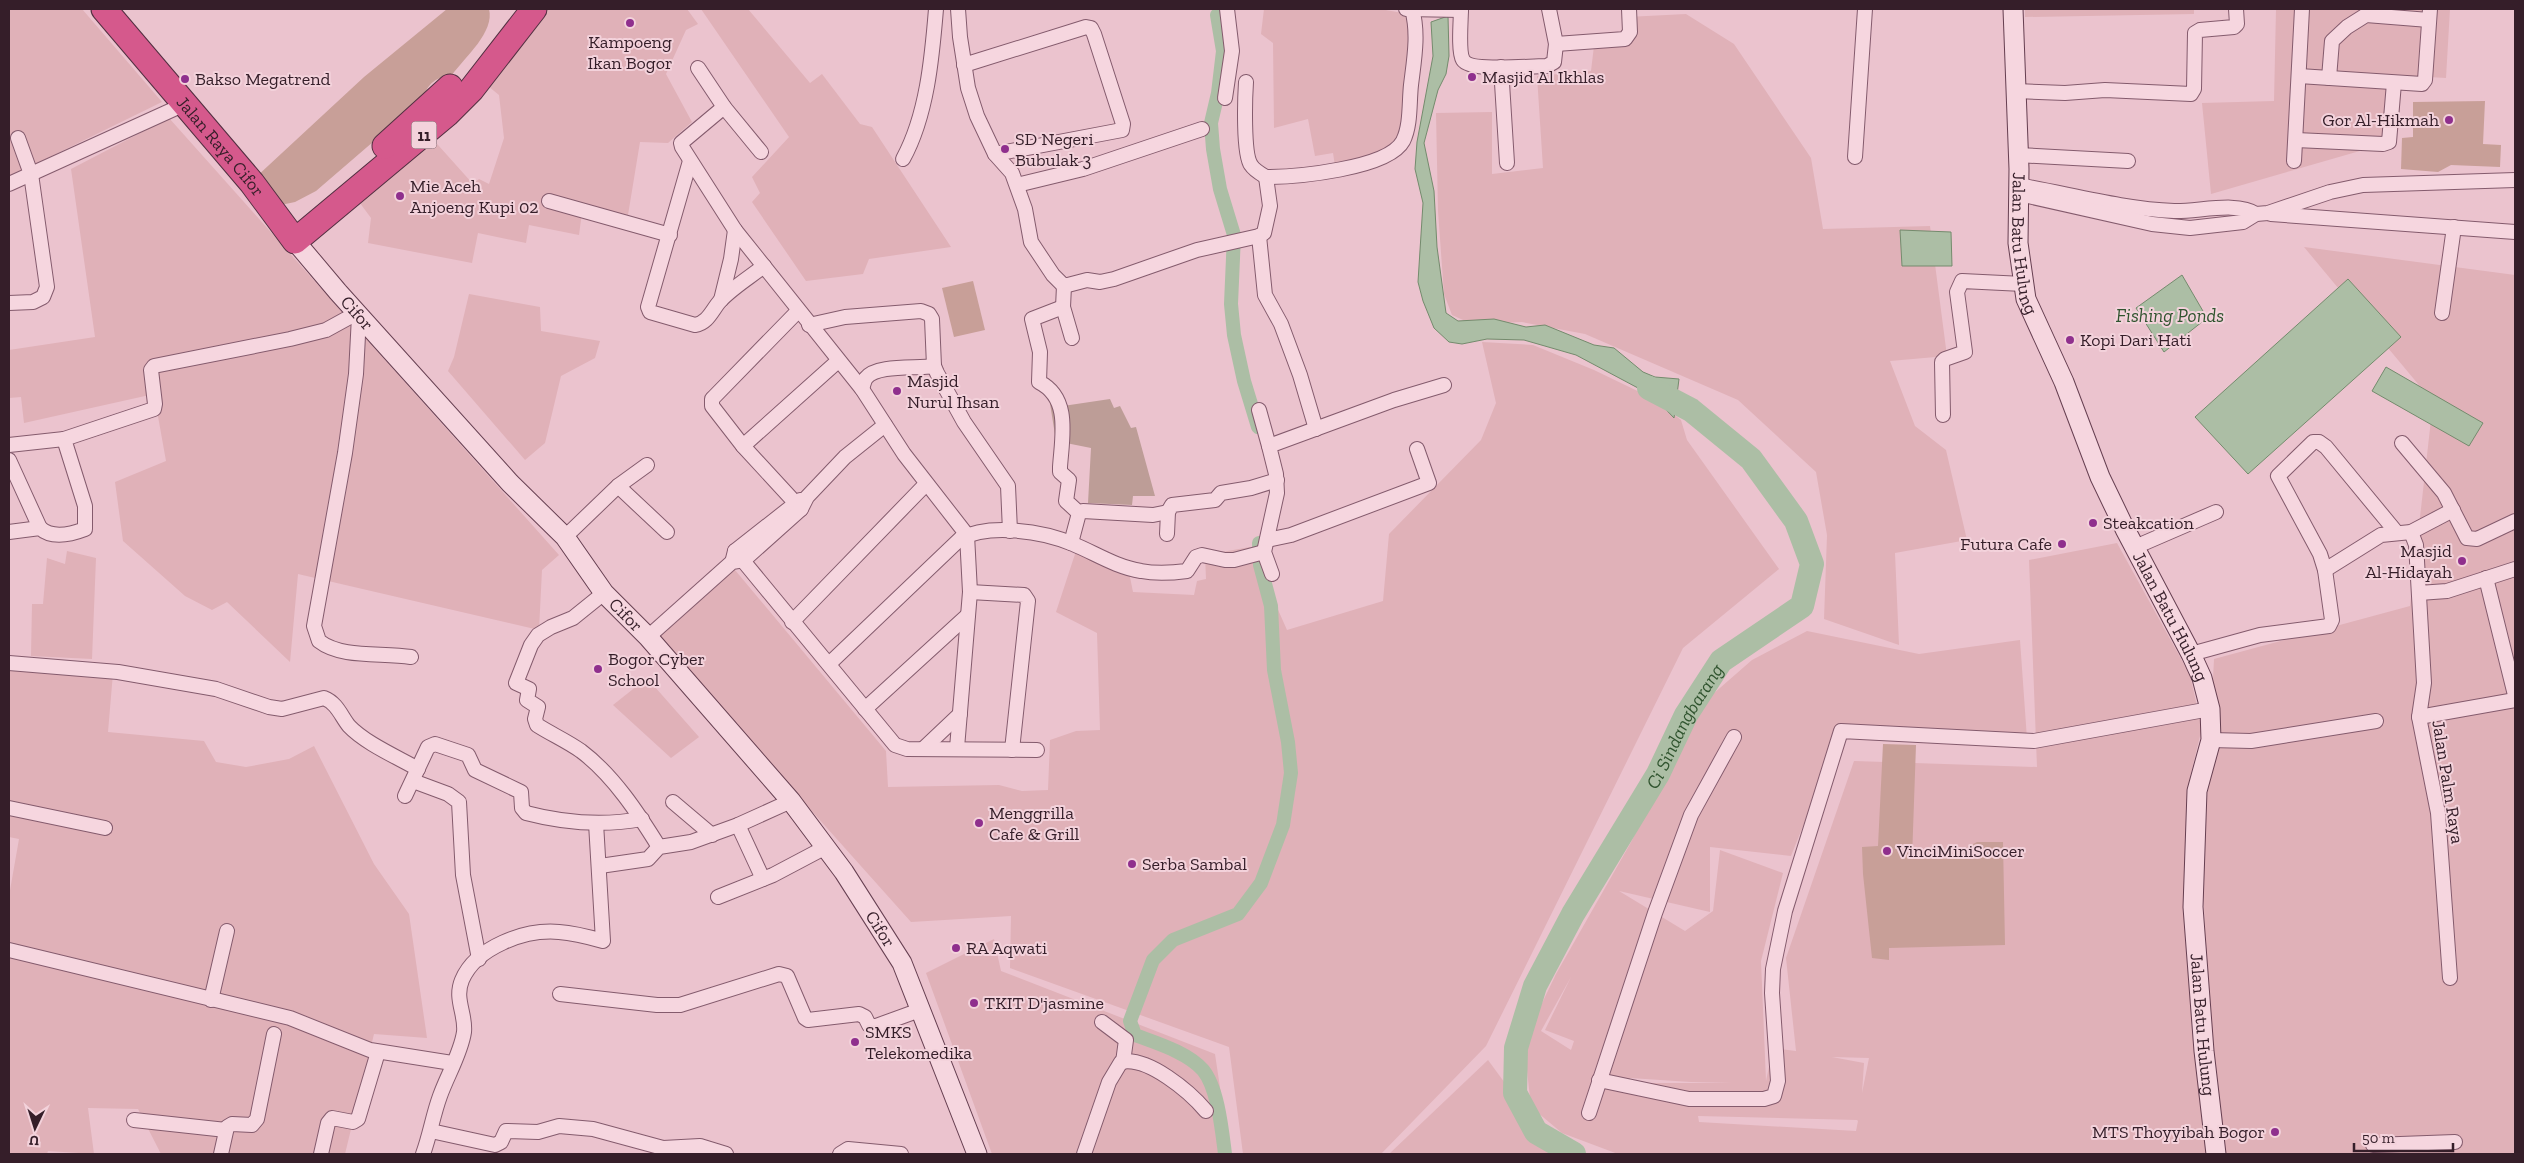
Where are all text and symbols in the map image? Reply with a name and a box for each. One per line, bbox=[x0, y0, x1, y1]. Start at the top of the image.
marker: Kampoeng Ikan Bogor bbox=[624, 17, 636, 29]
place label: Kampoeng Ikan Bogor bbox=[587, 31, 673, 74]
place label: Masjid Al Ikhlas bbox=[1482, 66, 1605, 88]
place label: Bakso Megatrend bbox=[195, 68, 331, 90]
marker: Masjid Al Ikhlas bbox=[1466, 71, 1478, 83]
marker: Bakso Megatrend bbox=[179, 73, 191, 85]
street label: Jalan Raya Cifor bbox=[172, 91, 269, 201]
place label: Gor Al-Hikmah bbox=[2322, 109, 2439, 131]
marker: Gor Al-Hikmah bbox=[2443, 114, 2455, 126]
road number: 11 bbox=[412, 122, 436, 148]
place label: SD Negeri Bubulak 3 bbox=[1015, 128, 1094, 171]
marker: SD Negeri Bubulak 3 bbox=[999, 143, 1011, 155]
street label: Jalan Batu Hulung bbox=[2007, 172, 2043, 318]
place label: Mie Aceh Anjoeng Kupi 02 bbox=[410, 175, 539, 218]
marker: Mie Aceh Anjoeng Kupi 02 bbox=[394, 190, 406, 202]
street label: Cifor bbox=[336, 291, 378, 335]
water label: Fishing Ponds bbox=[2116, 304, 2224, 327]
place label: Kopi Dari Hati bbox=[2080, 329, 2191, 351]
marker: Kopi Dari Hati bbox=[2064, 334, 2076, 346]
place label: Masjid Nurul Ihsan bbox=[907, 370, 1000, 413]
marker: Masjid Nurul Ihsan bbox=[891, 385, 903, 397]
place label: Steakcation bbox=[2103, 512, 2194, 534]
marker: Steakcation bbox=[2087, 517, 2099, 529]
place label: Futura Cafe bbox=[1960, 533, 2052, 555]
marker: Futura Cafe bbox=[2056, 538, 2068, 550]
place label: Masjid Al-Hidayah bbox=[2365, 540, 2452, 583]
street label: Jalan Batu Hulung bbox=[2128, 548, 2213, 685]
marker: Masjid Al-Hidayah bbox=[2456, 555, 2468, 567]
street label: Cifor bbox=[604, 593, 647, 636]
place label: Bogor Cyber School bbox=[608, 648, 705, 691]
water label: Ci Sindangbarang bbox=[1641, 659, 1728, 793]
marker: Bogor Cyber School bbox=[592, 663, 604, 675]
street label: Jalan Palm Raya bbox=[2427, 719, 2469, 846]
place label: Menggrilla Cafe & Grill bbox=[989, 802, 1080, 845]
marker: Menggrilla Cafe & Grill bbox=[973, 817, 985, 829]
place label: VinciMiniSoccer bbox=[1896, 840, 2025, 862]
marker: VinciMiniSoccer bbox=[1881, 845, 1893, 857]
place label: Serba Sambal bbox=[1142, 853, 1247, 875]
marker: Serba Sambal bbox=[1126, 858, 1138, 870]
street label: Cifor bbox=[861, 907, 900, 951]
place label: RA Aqwati bbox=[966, 937, 1047, 959]
marker: RA Aqwati bbox=[950, 942, 962, 954]
street label: Jalan Batu Hulung bbox=[2186, 952, 2220, 1097]
place label: TKIT D'jasmine bbox=[984, 992, 1104, 1014]
marker: TKIT D'jasmine bbox=[968, 997, 980, 1009]
place label: SMKS Telekomedika bbox=[865, 1021, 972, 1064]
marker: SMKS Telekomedika bbox=[849, 1036, 861, 1048]
north arrow bbox=[10, 1103, 60, 1153]
scale bar bbox=[2354, 1120, 2453, 1152]
place label: MTS Thoyyibah Bogor bbox=[2092, 1121, 2265, 1143]
marker: MTS Thoyyibah Bogor bbox=[2269, 1126, 2281, 1138]
text: 50 m bbox=[2362, 1129, 2395, 1147]
text: U bbox=[29, 1132, 40, 1149]

